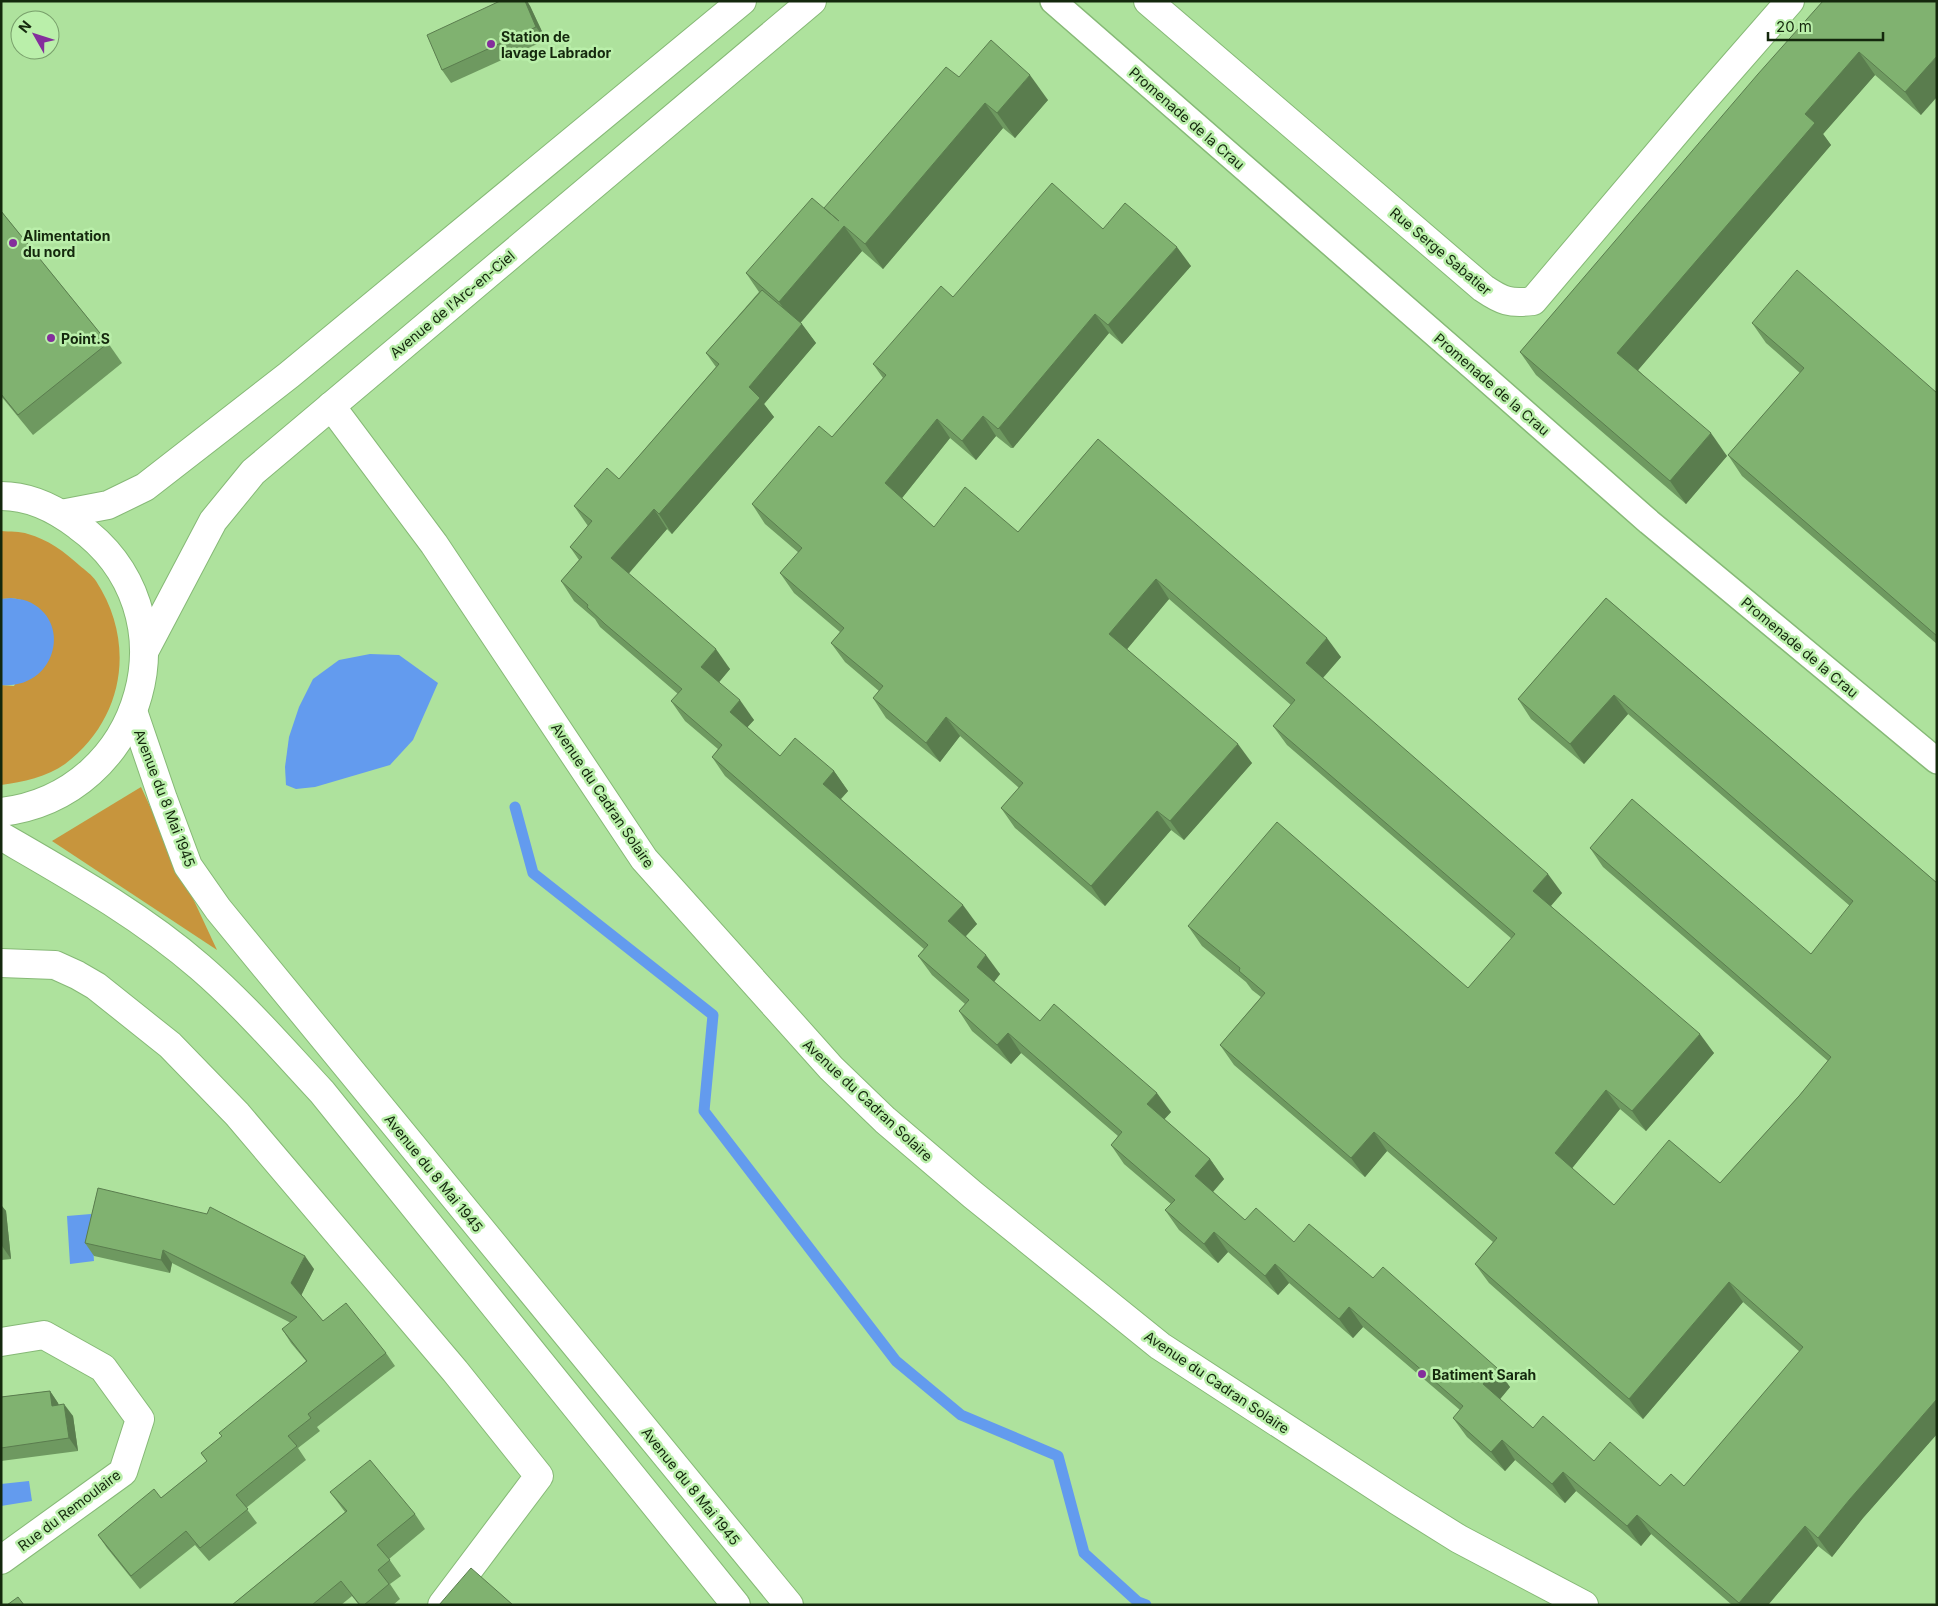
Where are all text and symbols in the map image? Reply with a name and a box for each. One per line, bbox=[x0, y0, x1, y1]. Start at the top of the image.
north arrow bbox=[10, 10, 60, 60]
scale bar bbox=[1768, 10, 1883, 42]
text: N bbox=[15, 17, 34, 36]
text: 20 m bbox=[1776, 17, 1812, 36]
place label: Station de lavage Labrador bbox=[501, 28, 611, 61]
marker: Station de lavage Labrador bbox=[485, 38, 497, 50]
street label: Promenade de la Crau bbox=[1126, 63, 1248, 173]
street label: Rue Serge Sabatier bbox=[1387, 204, 1495, 298]
place label: Alimentation du nord bbox=[23, 227, 110, 260]
marker: Alimentation du nord bbox=[7, 237, 19, 249]
street label: Avenue de l'Arc-en-Ciel bbox=[386, 247, 518, 361]
street label: Promenade de la Crau bbox=[1431, 329, 1553, 439]
place label: Point.S bbox=[61, 330, 110, 347]
marker: Point.S bbox=[45, 332, 57, 344]
street label: Promenade de la Crau bbox=[1738, 593, 1862, 701]
street label: Avenue du Cadran Solaire bbox=[548, 719, 658, 871]
street label: Avenue du 8 Mai 1945 bbox=[131, 727, 199, 869]
street label: Avenue du Cadran Solaire bbox=[800, 1035, 936, 1165]
street label: Avenue du 8 Mai 1945 bbox=[381, 1111, 487, 1235]
street label: Avenue du Cadran Solaire bbox=[1141, 1327, 1293, 1437]
place label: Batiment Sarah bbox=[1432, 1366, 1536, 1383]
marker: Batiment Sarah bbox=[1416, 1368, 1428, 1380]
street label: Avenue du 8 Mai 1945 bbox=[638, 1424, 744, 1548]
street label: Rue du Remoulaire bbox=[14, 1466, 124, 1554]

